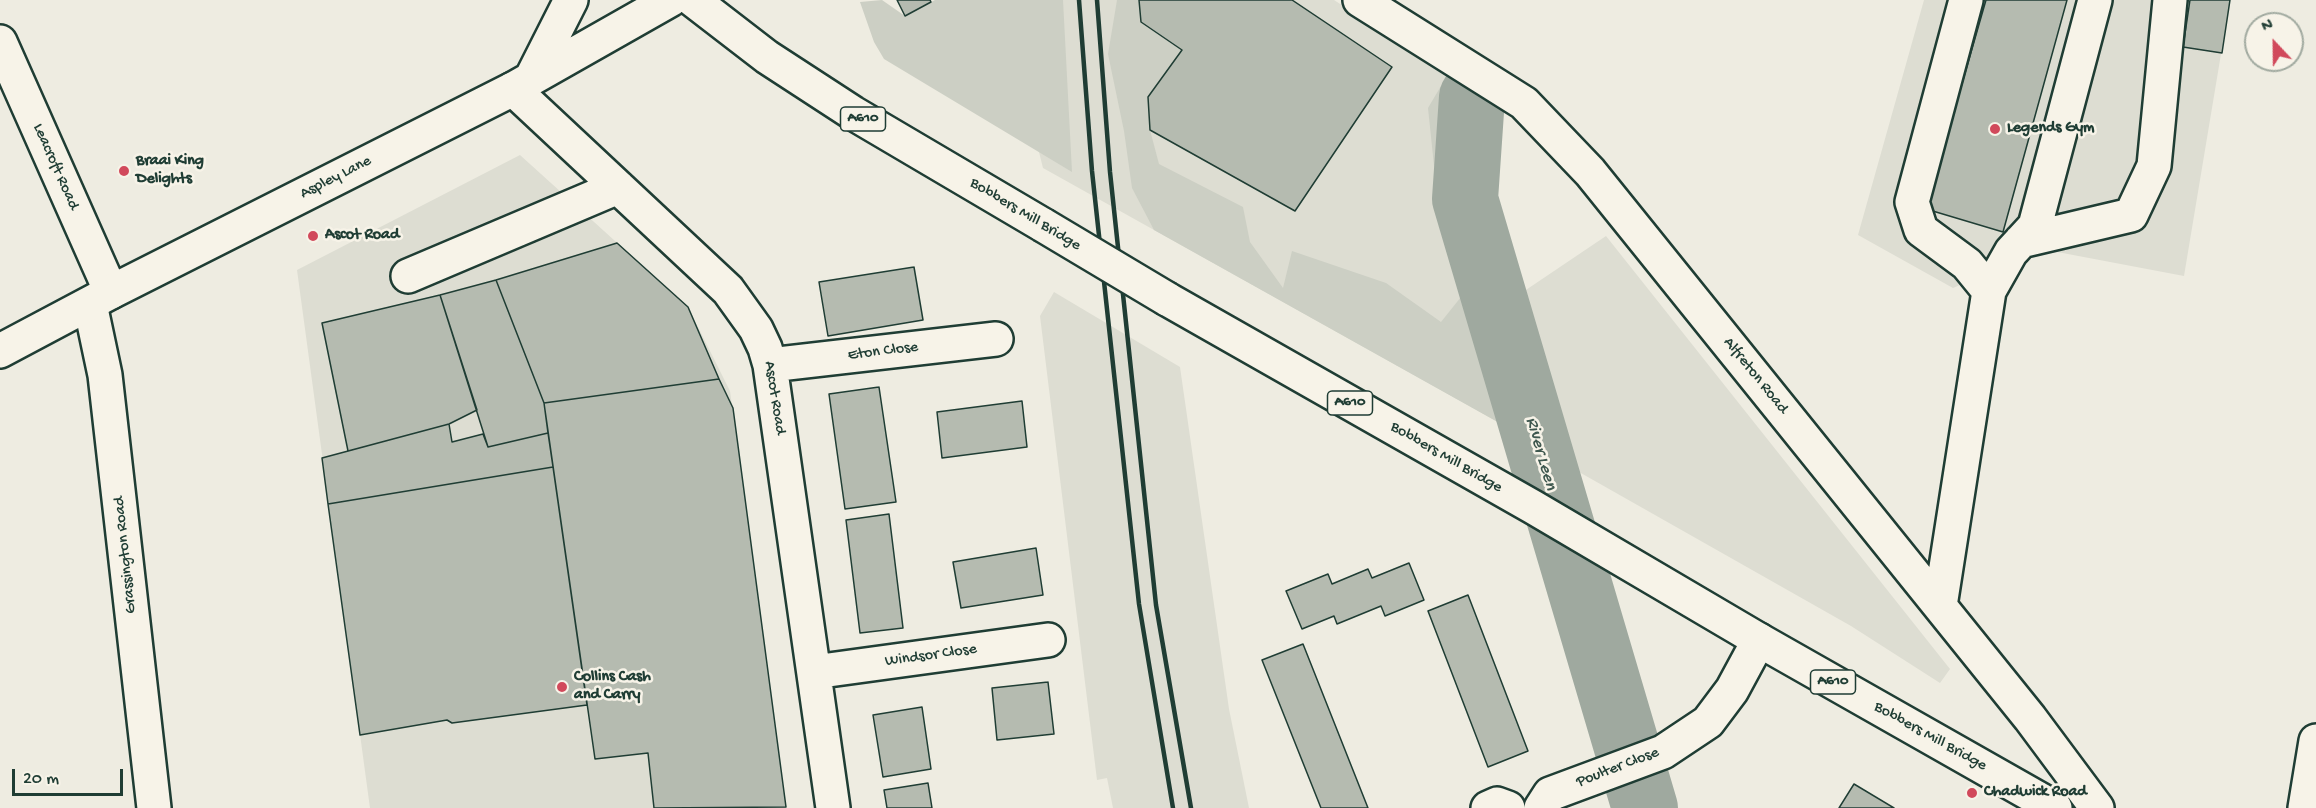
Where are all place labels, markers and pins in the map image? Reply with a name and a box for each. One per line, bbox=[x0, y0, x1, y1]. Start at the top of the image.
place label: Legends Gym bbox=[2007, 119, 2094, 139]
marker: Legends Gym bbox=[1988, 122, 2002, 136]
place label: Braai King Delights bbox=[136, 152, 204, 190]
marker: Braai King Delights bbox=[117, 164, 131, 178]
place label: Ascot Road bbox=[325, 226, 399, 246]
marker: Ascot Road bbox=[306, 229, 320, 243]
place label: Collins Cash and Carry bbox=[574, 668, 651, 706]
marker: Collins Cash and Carry bbox=[555, 680, 569, 694]
place label: Chadwick Road bbox=[1984, 783, 2087, 803]
marker: Chadwick Road bbox=[1965, 786, 1979, 800]

